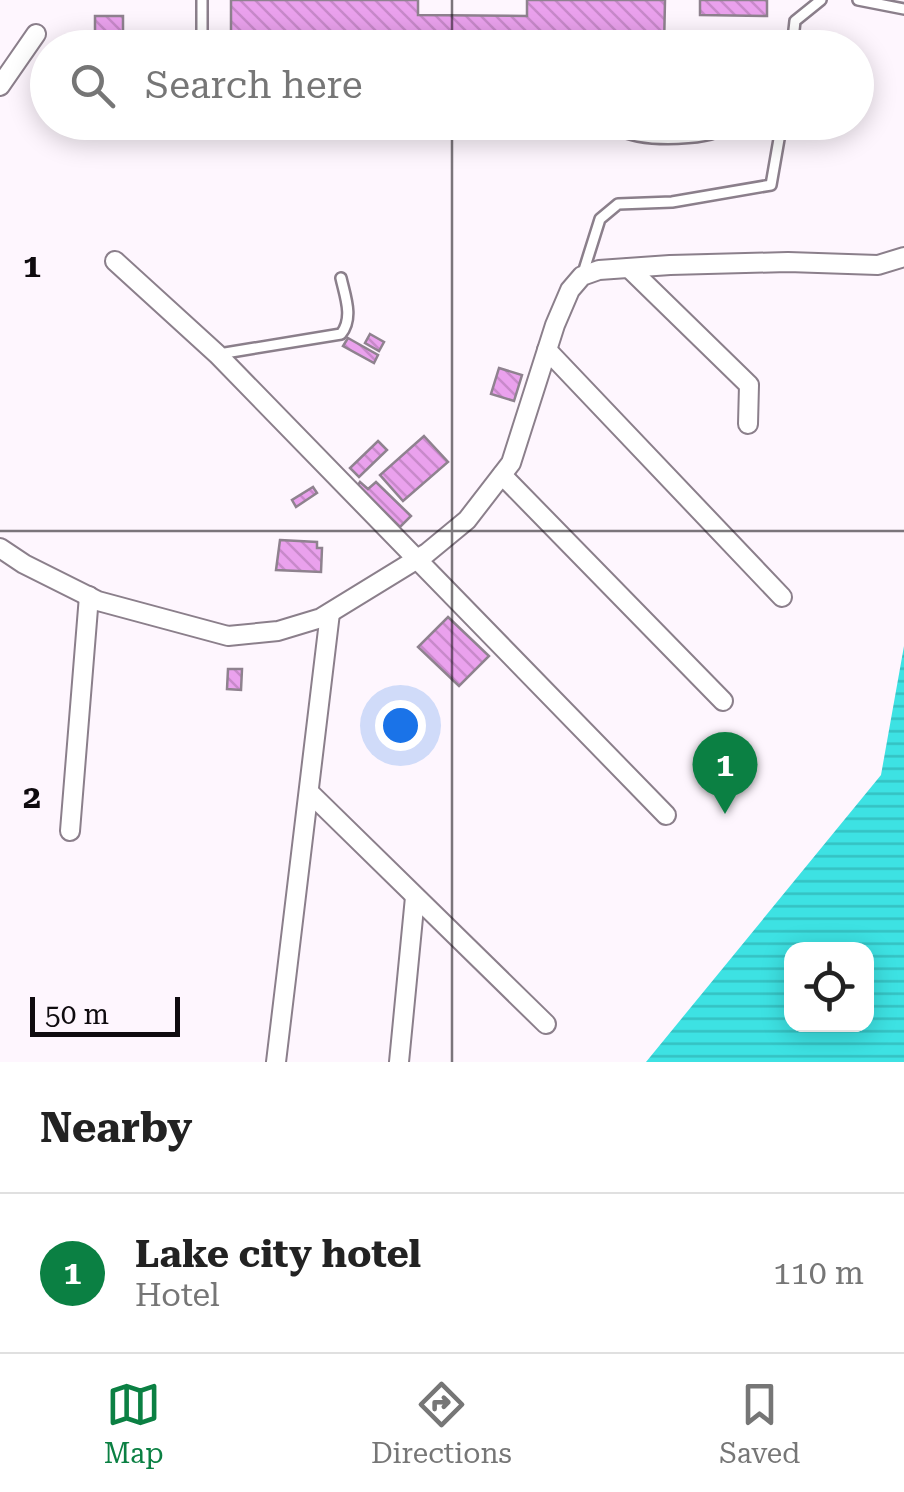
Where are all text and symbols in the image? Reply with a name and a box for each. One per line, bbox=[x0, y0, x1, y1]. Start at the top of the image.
search box bbox=[30, 30, 874, 140]
icon: search bbox=[65, 58, 120, 113]
text: Search here bbox=[145, 63, 363, 107]
text: 1 bbox=[23, 247, 41, 285]
your location bbox=[375, 700, 426, 751]
pin: 1 bbox=[692, 732, 758, 814]
text: 2 bbox=[23, 778, 41, 816]
map controls bbox=[784, 942, 874, 1032]
button: locate bbox=[784, 942, 874, 1032]
scale bar bbox=[30, 992, 180, 1036]
text: 50 m bbox=[45, 998, 109, 1031]
text: Nearby bbox=[40, 1103, 192, 1152]
text: Lake city hotel bbox=[135, 1232, 421, 1276]
text: 1 bbox=[64, 1254, 81, 1292]
text: 110 m bbox=[773, 1254, 864, 1292]
text: Hotel bbox=[135, 1276, 220, 1314]
tab: Map bbox=[104, 1377, 164, 1470]
tab: Directions bbox=[371, 1377, 512, 1470]
tab: Saved bbox=[719, 1377, 800, 1470]

